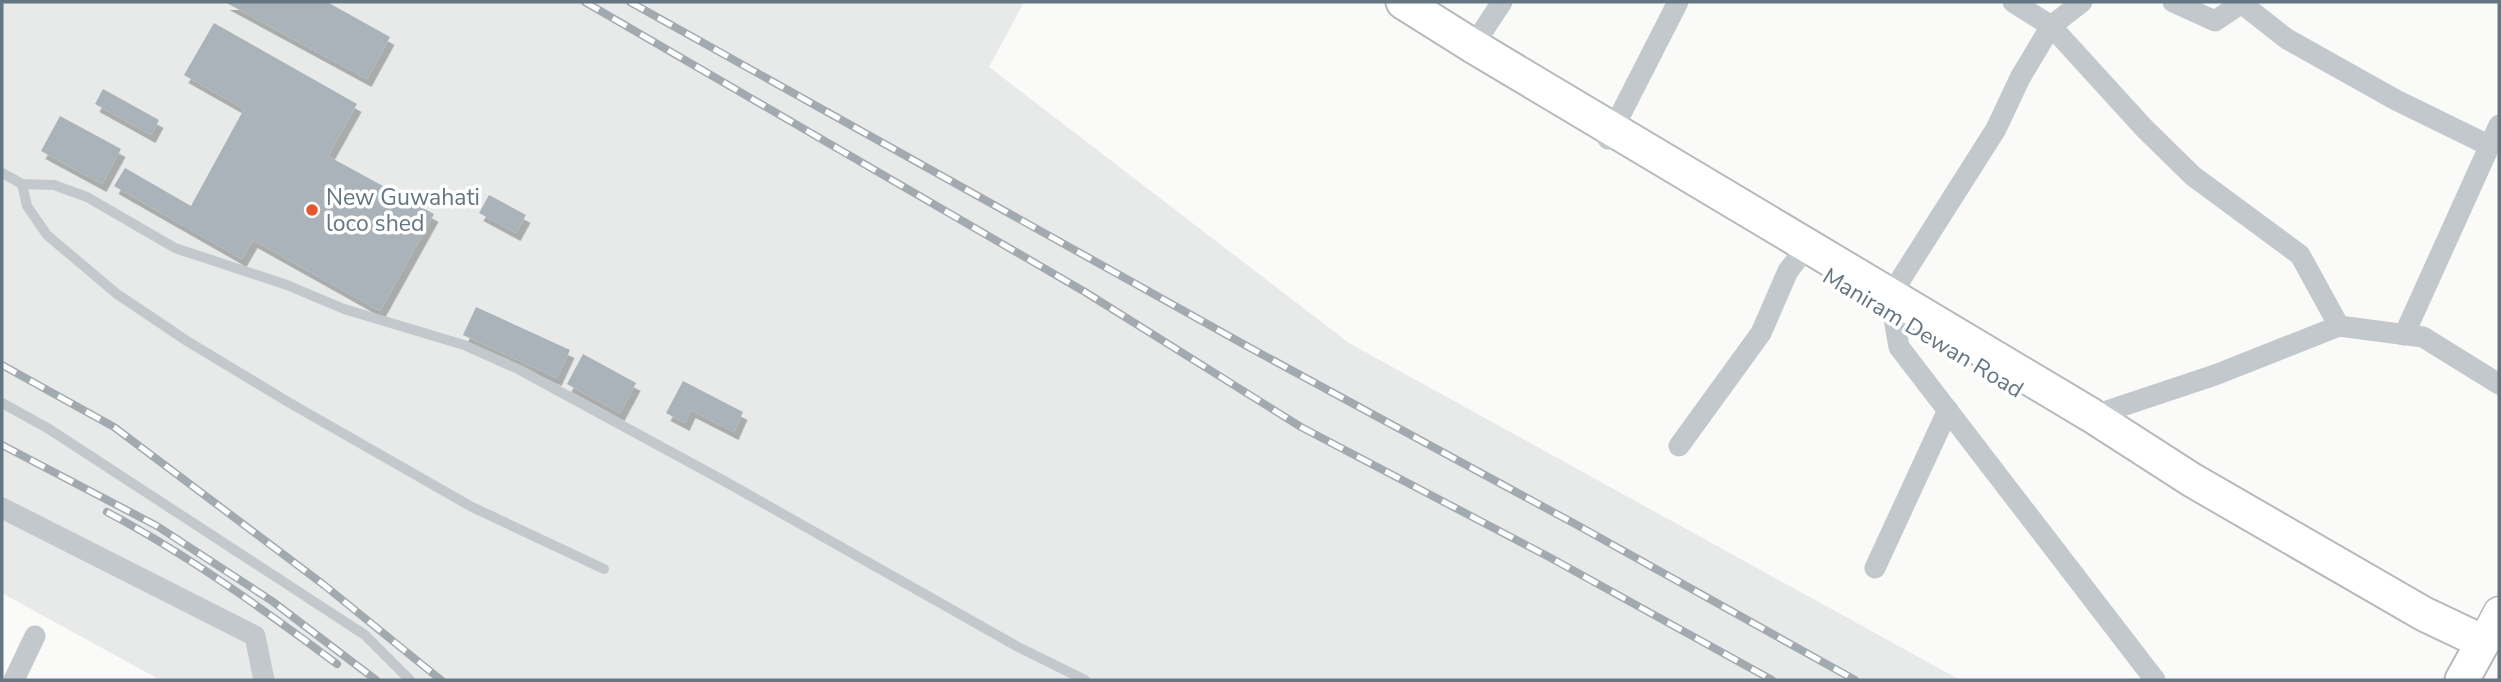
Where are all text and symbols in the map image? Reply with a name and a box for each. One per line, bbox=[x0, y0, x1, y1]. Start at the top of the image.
place label: New Guwahati loco shed bbox=[326, 182, 480, 239]
marker: New Guwahati loco shed bbox=[304, 202, 320, 218]
street label: Maniram Dewan Road bbox=[1817, 261, 2029, 405]

